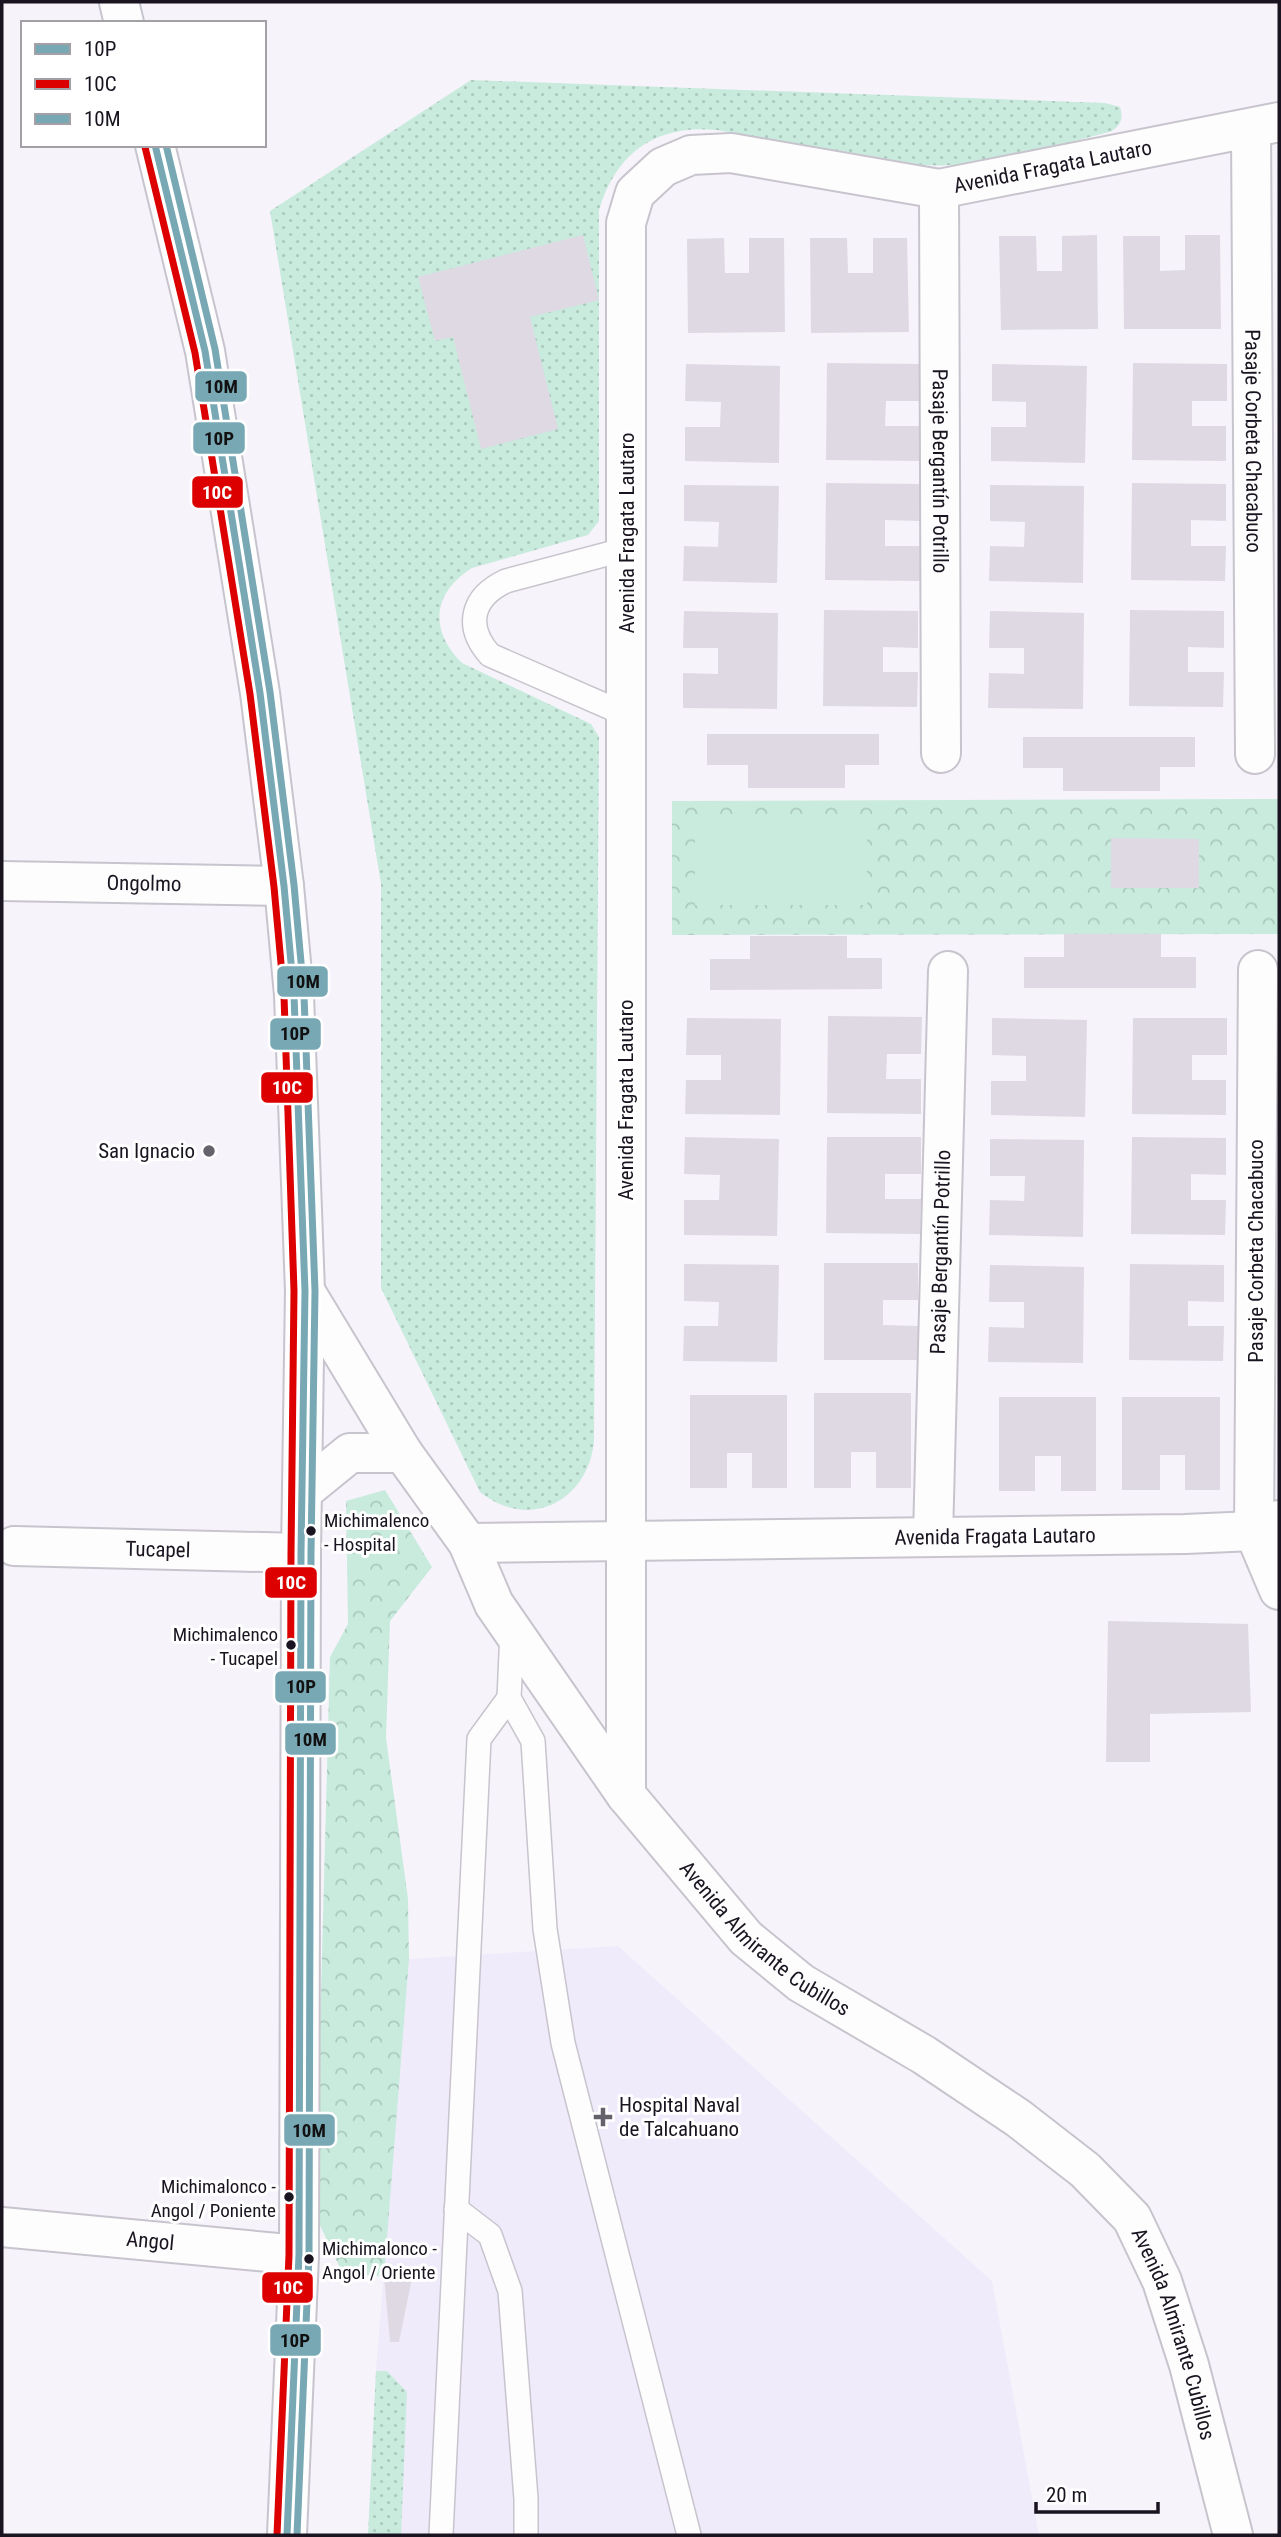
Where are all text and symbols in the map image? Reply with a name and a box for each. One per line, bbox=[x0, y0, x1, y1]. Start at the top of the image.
legend bbox=[21, 21, 266, 147]
text: 10P bbox=[84, 37, 116, 61]
text: 10C bbox=[84, 72, 117, 96]
text: 10M bbox=[84, 107, 121, 131]
street label: Avenida Fragata Lautaro bbox=[952, 135, 1154, 198]
street label: Pasaje Corbeta Chacabuco bbox=[1240, 329, 1266, 553]
street label: Pasaje Bergantín Potrillo bbox=[928, 369, 952, 573]
line badge: 10M bbox=[194, 370, 248, 403]
text: 10M bbox=[204, 375, 238, 398]
line badge: 10P bbox=[192, 421, 246, 455]
text: 10P bbox=[204, 427, 234, 450]
street label: Avenida Fragata Lautaro bbox=[615, 432, 639, 634]
line badge: 10C bbox=[191, 475, 244, 509]
text: 10C bbox=[202, 481, 232, 504]
street label: Ongolmo bbox=[106, 871, 182, 896]
line badge: 10M bbox=[276, 965, 329, 998]
text: 10M bbox=[286, 970, 320, 993]
street label: Avenida Fragata Lautaro bbox=[614, 999, 638, 1201]
line badge: 10P bbox=[269, 1017, 322, 1051]
text: 10P bbox=[280, 1022, 310, 1045]
line badge: 10C bbox=[260, 1071, 314, 1104]
text: 10C bbox=[272, 1076, 302, 1099]
place label: San Ignacio bbox=[98, 1139, 195, 1163]
street label: Pasaje Corbeta Chacabuco bbox=[1244, 1139, 1268, 1363]
marker: San Ignacio bbox=[201, 1143, 217, 1159]
street label: Pasaje Bergantín Potrillo bbox=[926, 1149, 955, 1355]
place label: Michimalenco - Hospital bbox=[324, 1509, 429, 1556]
street label: Avenida Fragata Lautaro bbox=[894, 1523, 1096, 1550]
marker: Michimalenco - Hospital bbox=[304, 1524, 318, 1538]
street label: Tucapel bbox=[125, 1537, 191, 1562]
line badge: 10C bbox=[264, 1566, 318, 1599]
text: 10C bbox=[276, 1571, 306, 1594]
place label: Michimalenco - Tucapel bbox=[173, 1623, 278, 1670]
marker: Michimalenco - Tucapel bbox=[284, 1638, 298, 1652]
line badge: 10P bbox=[274, 1670, 327, 1704]
text: 10P bbox=[286, 1675, 316, 1698]
line badge: 10M bbox=[284, 1722, 337, 1756]
text: 10M bbox=[293, 1728, 327, 1751]
street label: Avenida Almirante Cubillos bbox=[675, 1856, 854, 2021]
place label: Hospital Naval de Talcahuano bbox=[619, 2093, 740, 2141]
marker: Hospital Naval de Talcahuano bbox=[593, 2107, 613, 2127]
line badge: 10M bbox=[283, 2113, 336, 2147]
text: 10M bbox=[292, 2119, 326, 2142]
place label: Michimalonco - Angol / Poniente bbox=[151, 2175, 276, 2222]
marker: Michimalonco - Angol / Poniente bbox=[282, 2190, 296, 2204]
street label: Avenida Almirante Cubillos bbox=[1127, 2224, 1220, 2442]
street label: Angol bbox=[125, 2227, 175, 2255]
place label: Michimalonco - Angol / Oriente bbox=[322, 2237, 437, 2284]
marker: Michimalonco - Angol / Oriente bbox=[302, 2252, 316, 2266]
line badge: 10C bbox=[261, 2271, 314, 2304]
text: 10C bbox=[273, 2276, 303, 2299]
line badge: 10P bbox=[269, 2323, 322, 2357]
text: 10P bbox=[280, 2329, 310, 2352]
scale bar bbox=[1036, 2470, 1158, 2514]
text: 20 m bbox=[1046, 2483, 1087, 2507]

